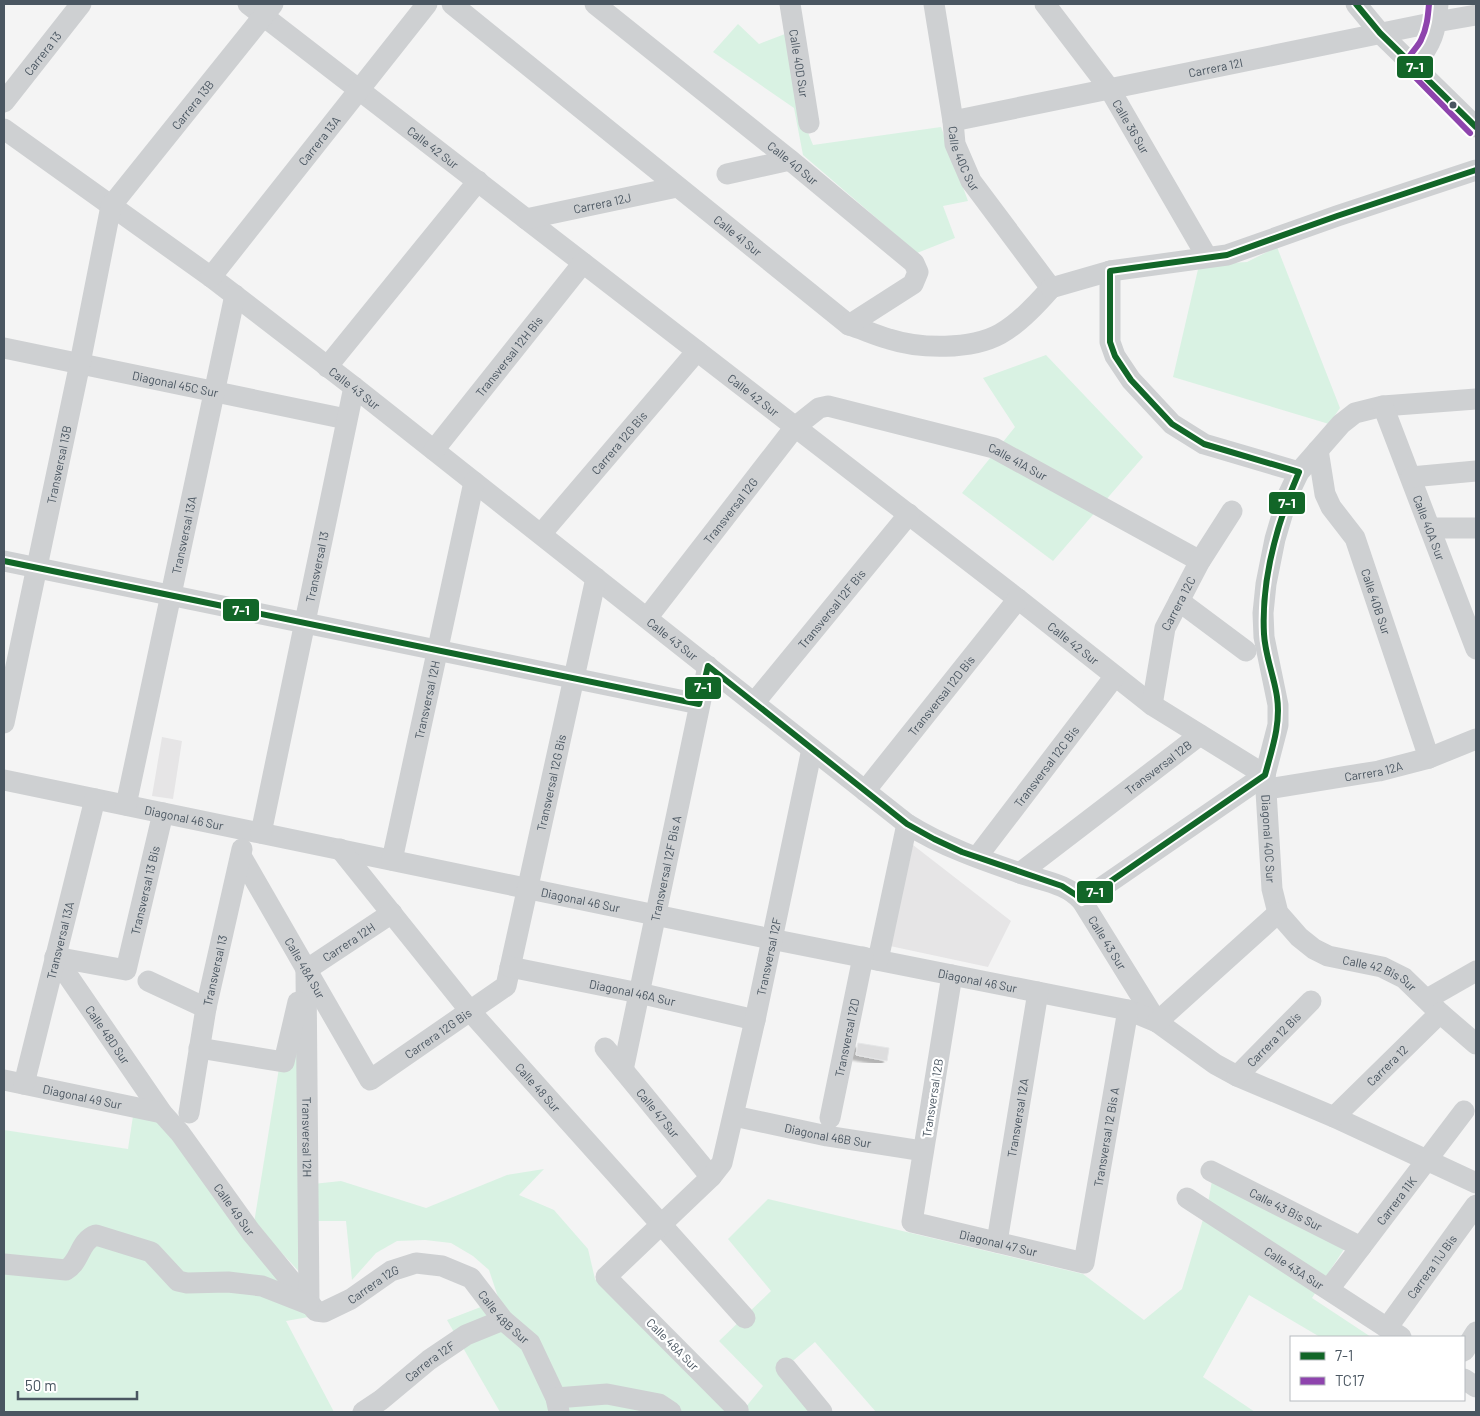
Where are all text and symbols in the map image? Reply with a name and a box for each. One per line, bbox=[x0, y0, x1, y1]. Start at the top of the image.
street label: Calle 40D Sur bbox=[787, 28, 812, 99]
street label: Carrera 13 bbox=[21, 29, 64, 78]
street label: Carrera 12I bbox=[1187, 55, 1244, 80]
line badge: 7-1 bbox=[1396, 55, 1434, 79]
text: 7-1 bbox=[1406, 58, 1424, 75]
street label: Carrera 13B bbox=[168, 77, 216, 132]
street label: Calle 36 Sur bbox=[1110, 97, 1153, 157]
unlabelled marker bbox=[1448, 100, 1458, 110]
street label: Carrera 13A bbox=[295, 113, 343, 168]
street label: Calle 42 Sur bbox=[405, 123, 462, 172]
street label: Calle 40C Sur bbox=[946, 126, 983, 194]
street label: Calle 40 Sur bbox=[765, 138, 822, 188]
street label: Carrera 12J bbox=[572, 190, 633, 216]
street label: Calle 41 Sur bbox=[711, 212, 765, 259]
street label: Transversal 12H Bis bbox=[472, 313, 545, 399]
street label: Calle 43 Sur bbox=[327, 364, 384, 412]
street label: Diagonal 45C Sur bbox=[131, 368, 220, 399]
street label: Calle 42 Sur bbox=[725, 371, 783, 419]
street label: Carrera 12G Bis bbox=[588, 408, 650, 477]
street label: Transversal 13B bbox=[43, 424, 74, 505]
street label: Calle 41A Sur bbox=[987, 440, 1050, 483]
street label: Transversal 12G bbox=[700, 475, 760, 546]
line badge: 7-1 bbox=[1268, 491, 1306, 515]
street label: Calle 40A Sur bbox=[1411, 493, 1448, 563]
text: 7-1 bbox=[1278, 494, 1296, 511]
street label: Transversal 13A bbox=[169, 495, 199, 575]
street label: Transversal 13 bbox=[302, 530, 331, 604]
street label: Transversal 12F Bis bbox=[795, 566, 868, 651]
street label: Calle 40B Sur bbox=[1359, 567, 1394, 637]
street label: Carrera 12C bbox=[1158, 574, 1198, 633]
line badge: 7-1 bbox=[222, 598, 260, 622]
text: 7-1 bbox=[232, 601, 250, 618]
street label: Calle 43 Sur bbox=[644, 614, 701, 664]
street label: Calle 42 Sur bbox=[1045, 619, 1102, 668]
street label: Transversal 12D Bis bbox=[905, 652, 977, 739]
street label: Transversal 12H bbox=[411, 659, 442, 741]
line badge: 7-1 bbox=[684, 676, 722, 700]
text: 7-1 bbox=[694, 678, 712, 695]
street label: Transversal 12C Bis bbox=[1011, 723, 1082, 810]
street label: Transversal 12G Bis bbox=[533, 733, 568, 832]
street label: Transversal 12B bbox=[1122, 737, 1194, 797]
street label: Carrera 12A bbox=[1343, 758, 1404, 783]
street label: Diagonal 40C Sur bbox=[1259, 794, 1279, 884]
street label: Diagonal 46 Sur bbox=[143, 802, 226, 832]
street label: Transversal 12F Bis A bbox=[647, 814, 683, 923]
street label: Transversal 13 Bis bbox=[128, 844, 162, 936]
line badge: 7-1 bbox=[1076, 880, 1114, 904]
text: 7-1 bbox=[1086, 883, 1104, 900]
street label: Diagonal 46 Sur bbox=[540, 885, 622, 915]
street label: Transversal 13A bbox=[43, 900, 76, 981]
street label: Calle 43 Sur bbox=[1086, 913, 1130, 973]
street label: Transversal 12F bbox=[753, 916, 783, 997]
street label: Carrera 12H bbox=[320, 919, 377, 964]
street label: Transversal 13 bbox=[200, 934, 229, 1007]
street label: Calle 48A Sur bbox=[282, 935, 329, 1001]
street label: Calle 42 Bis Sur bbox=[1341, 952, 1420, 994]
street label: Diagonal 46 Sur bbox=[937, 965, 1019, 995]
street label: Diagonal 46A Sur bbox=[588, 976, 677, 1008]
street label: Transversal 12D bbox=[832, 997, 861, 1078]
street label: Calle 48D Sur bbox=[83, 1002, 134, 1067]
street label: Carrera 12G Bis bbox=[402, 1005, 474, 1061]
street label: Carrera 12 Bis bbox=[1244, 1009, 1304, 1069]
street label: Carrera 12 bbox=[1363, 1042, 1410, 1088]
street label: Transversal 12B bbox=[919, 1057, 945, 1139]
street label: Calle 48 Sur bbox=[513, 1060, 564, 1115]
street label: Transversal 12A bbox=[1004, 1077, 1031, 1158]
street label: Diagonal 49 Sur bbox=[41, 1081, 124, 1112]
street label: Calle 47 Sur bbox=[634, 1085, 683, 1141]
street label: Transversal 12 Bis A bbox=[1090, 1086, 1121, 1188]
street label: Transversal 12H bbox=[300, 1097, 315, 1177]
street label: Diagonal 46B Sur bbox=[783, 1120, 873, 1150]
street label: Carrera 11K bbox=[1373, 1173, 1419, 1228]
street label: Calle 49 Sur bbox=[211, 1181, 258, 1239]
street label: Calle 43 Bis Sur bbox=[1247, 1185, 1325, 1233]
street label: Diagonal 47 Sur bbox=[958, 1227, 1039, 1259]
street label: Carrera 11J Bis bbox=[1404, 1232, 1459, 1301]
street label: Calle 43A Sur bbox=[1262, 1243, 1327, 1292]
street label: Carrera 12G bbox=[345, 1262, 400, 1306]
street label: Calle 48B Sur bbox=[476, 1287, 533, 1347]
street label: Calle 48A Sur bbox=[644, 1315, 702, 1373]
legend bbox=[1290, 1336, 1465, 1401]
street label: Carrera 12F bbox=[402, 1338, 457, 1384]
text: 7-1 bbox=[1335, 1346, 1353, 1364]
scale bar bbox=[18, 1368, 136, 1400]
text: TC17 bbox=[1335, 1371, 1364, 1389]
text: 50 m bbox=[25, 1376, 57, 1394]

